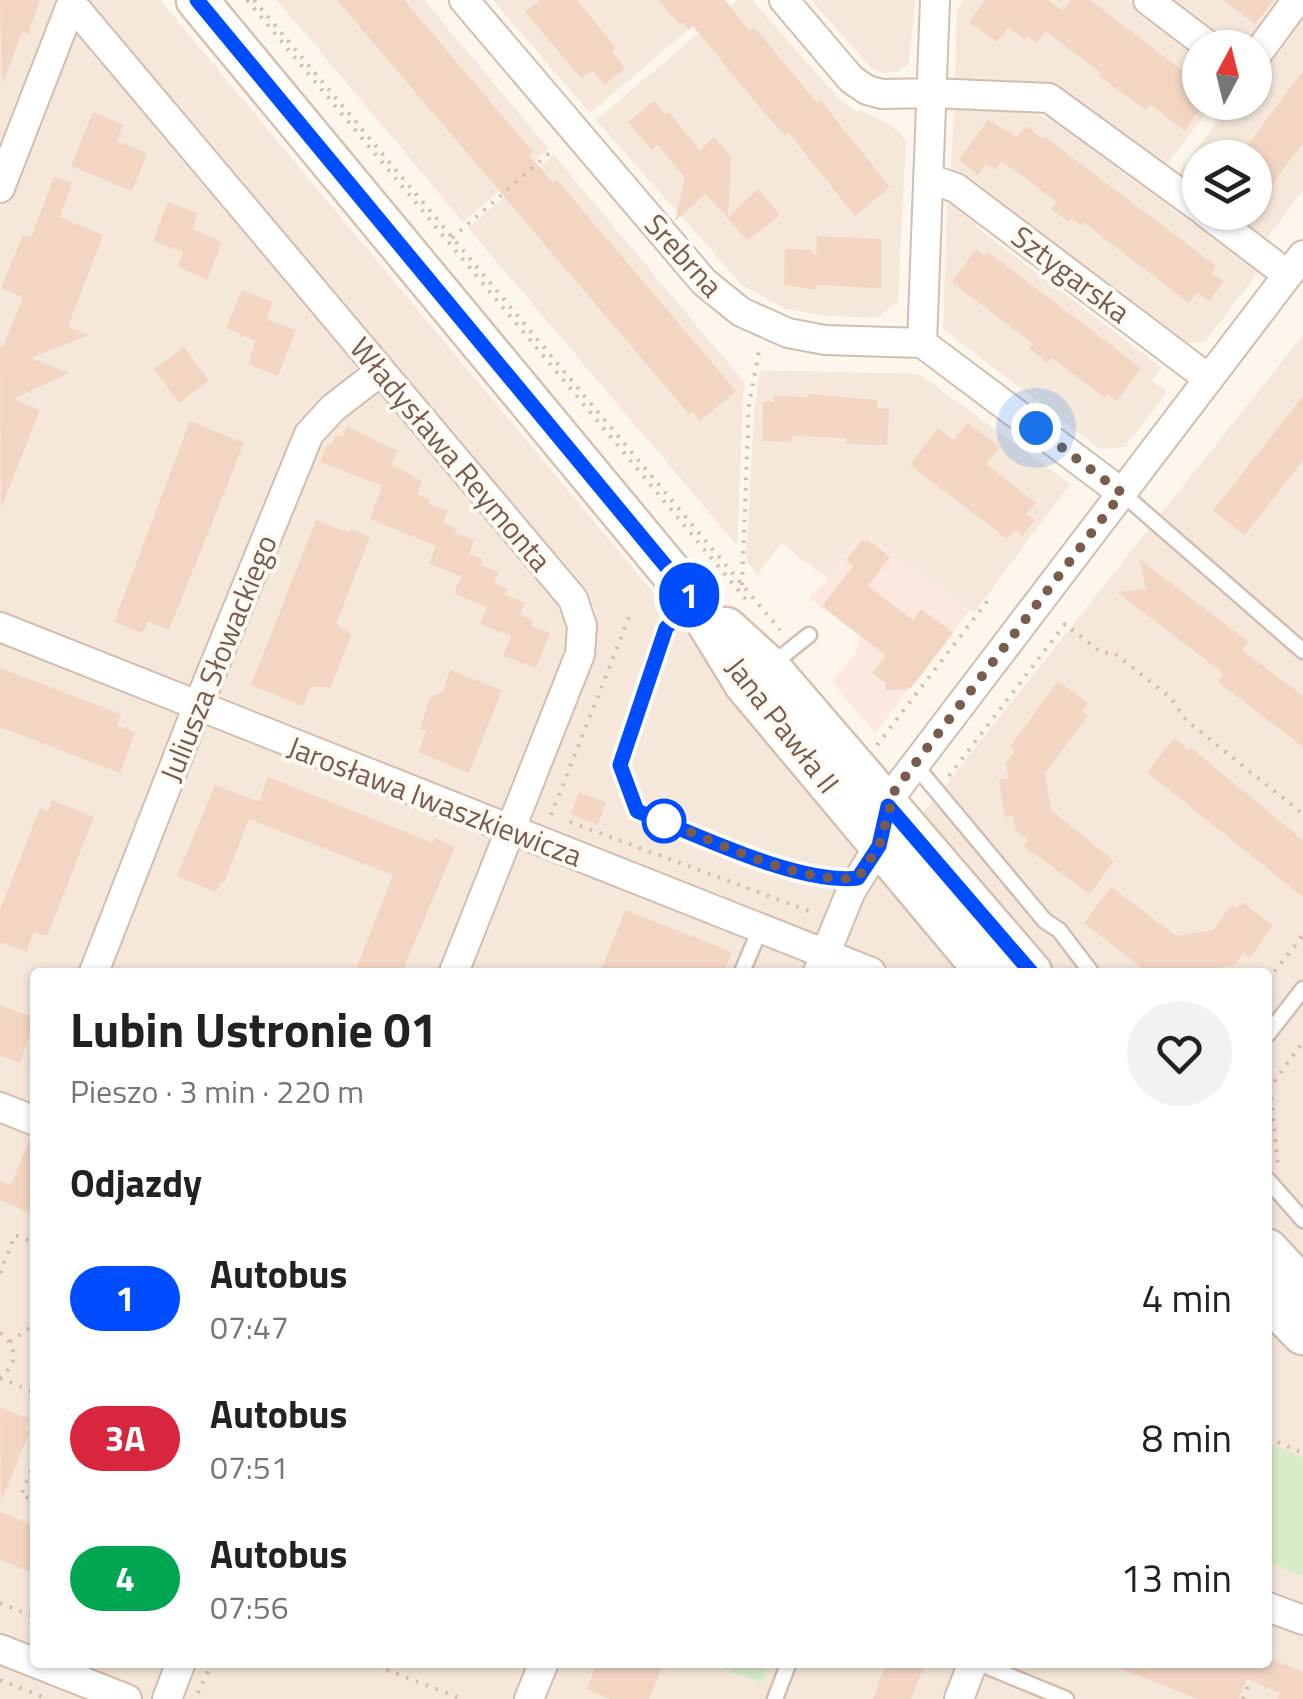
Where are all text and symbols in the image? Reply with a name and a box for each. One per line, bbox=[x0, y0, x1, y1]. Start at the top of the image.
north arrow bbox=[1182, 30, 1272, 120]
map controls bbox=[1182, 30, 1272, 230]
button: layers bbox=[1182, 140, 1272, 230]
street label: Srebrna bbox=[634, 203, 734, 307]
street label: Sztygarska bbox=[1002, 214, 1140, 334]
street label: Władysława Reymonta bbox=[339, 327, 563, 581]
your location bbox=[1011, 403, 1061, 453]
street label: Juliusza Słowackiego bbox=[147, 528, 289, 788]
line badge: 1 bbox=[656, 562, 722, 628]
text: 1 bbox=[679, 568, 699, 622]
street label: Jana Pawła II bbox=[715, 647, 851, 803]
street label: Jarosława Iwaszkiewicza bbox=[281, 724, 589, 878]
unlabelled marker bbox=[643, 800, 685, 842]
text: Lubin Ustronie 01 bbox=[70, 993, 437, 1066]
button: heart bbox=[1127, 1001, 1232, 1106]
text: Pieszo · 3 min · 220 m bbox=[70, 1067, 364, 1115]
text: Odjazdy bbox=[70, 1154, 202, 1212]
text: Autobus bbox=[210, 1245, 348, 1303]
text: 4 min bbox=[1142, 1269, 1232, 1327]
text: 1 bbox=[115, 1271, 135, 1325]
text: 07:47 bbox=[210, 1303, 289, 1351]
text: Autobus bbox=[210, 1385, 348, 1443]
text: 8 min bbox=[1142, 1409, 1232, 1467]
text: 3A bbox=[105, 1411, 145, 1465]
text: 07:51 bbox=[210, 1443, 289, 1491]
text: Autobus bbox=[210, 1525, 348, 1583]
text: 13 min bbox=[1121, 1549, 1232, 1607]
text: 4 bbox=[115, 1551, 135, 1605]
text: 07:56 bbox=[210, 1583, 289, 1631]

